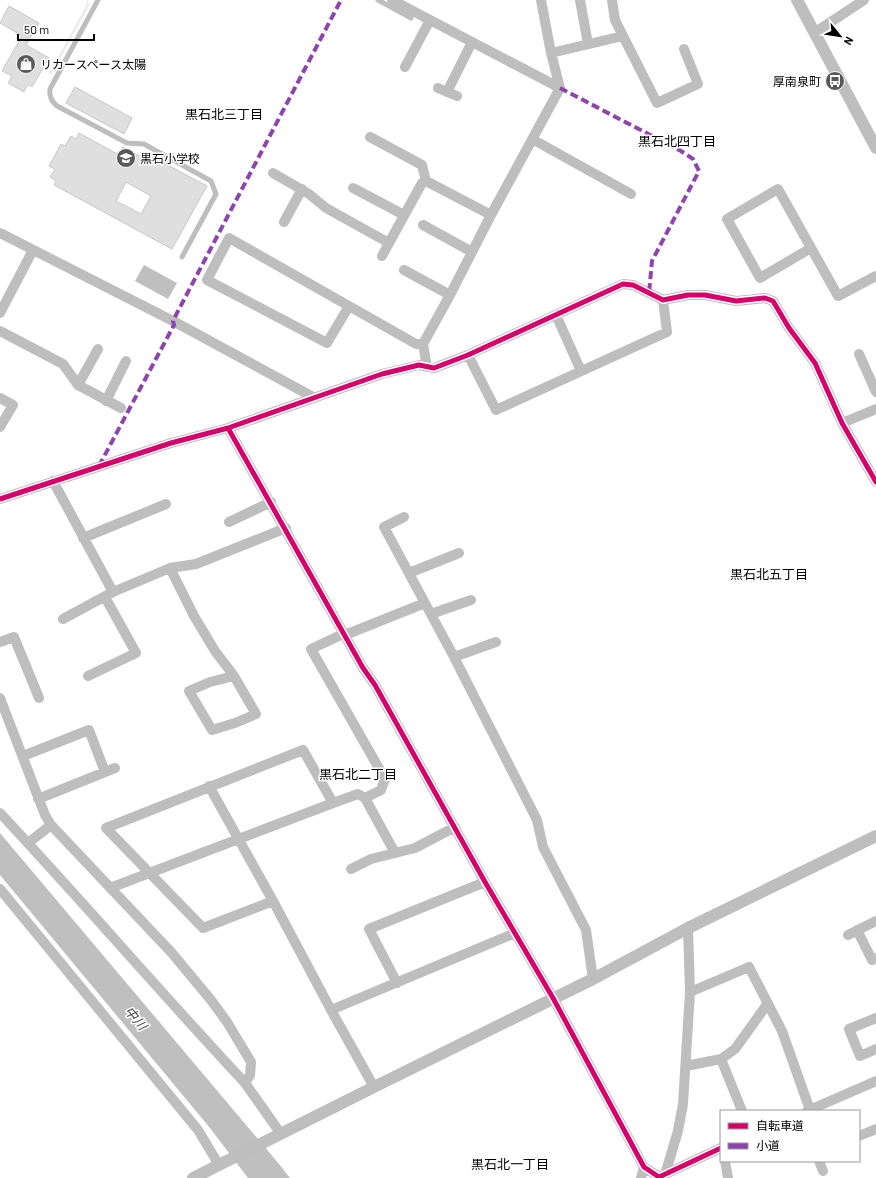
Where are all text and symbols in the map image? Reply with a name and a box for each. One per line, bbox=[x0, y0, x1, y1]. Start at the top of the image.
scale bar bbox=[18, 16, 94, 42]
north arrow bbox=[820, 16, 860, 56]
text: 50 m bbox=[24, 22, 49, 36]
text: N bbox=[842, 35, 857, 48]
shop icon: リカースペース太陽 bbox=[15, 53, 37, 75]
place label: リカースペース太陽 bbox=[40, 57, 146, 71]
bus stop icon: 厚南泉町 bbox=[824, 70, 846, 92]
place label: 厚南泉町 bbox=[773, 74, 821, 88]
district label: 黒石北三丁目 bbox=[185, 106, 263, 122]
district label: 黒石北四丁目 bbox=[638, 133, 716, 149]
school or university icon: 黒石小学校 bbox=[115, 147, 137, 169]
place label: 黒石小学校 bbox=[140, 151, 200, 165]
district label: 黒石北五丁目 bbox=[730, 566, 808, 582]
district label: 黒石北二丁目 bbox=[319, 766, 397, 782]
water label: 中川 bbox=[122, 1003, 152, 1035]
legend bbox=[720, 1110, 860, 1162]
text: 自転車道 bbox=[756, 1118, 804, 1132]
text: 小道 bbox=[756, 1138, 780, 1152]
district label: 黒石北一丁目 bbox=[471, 1156, 549, 1172]

